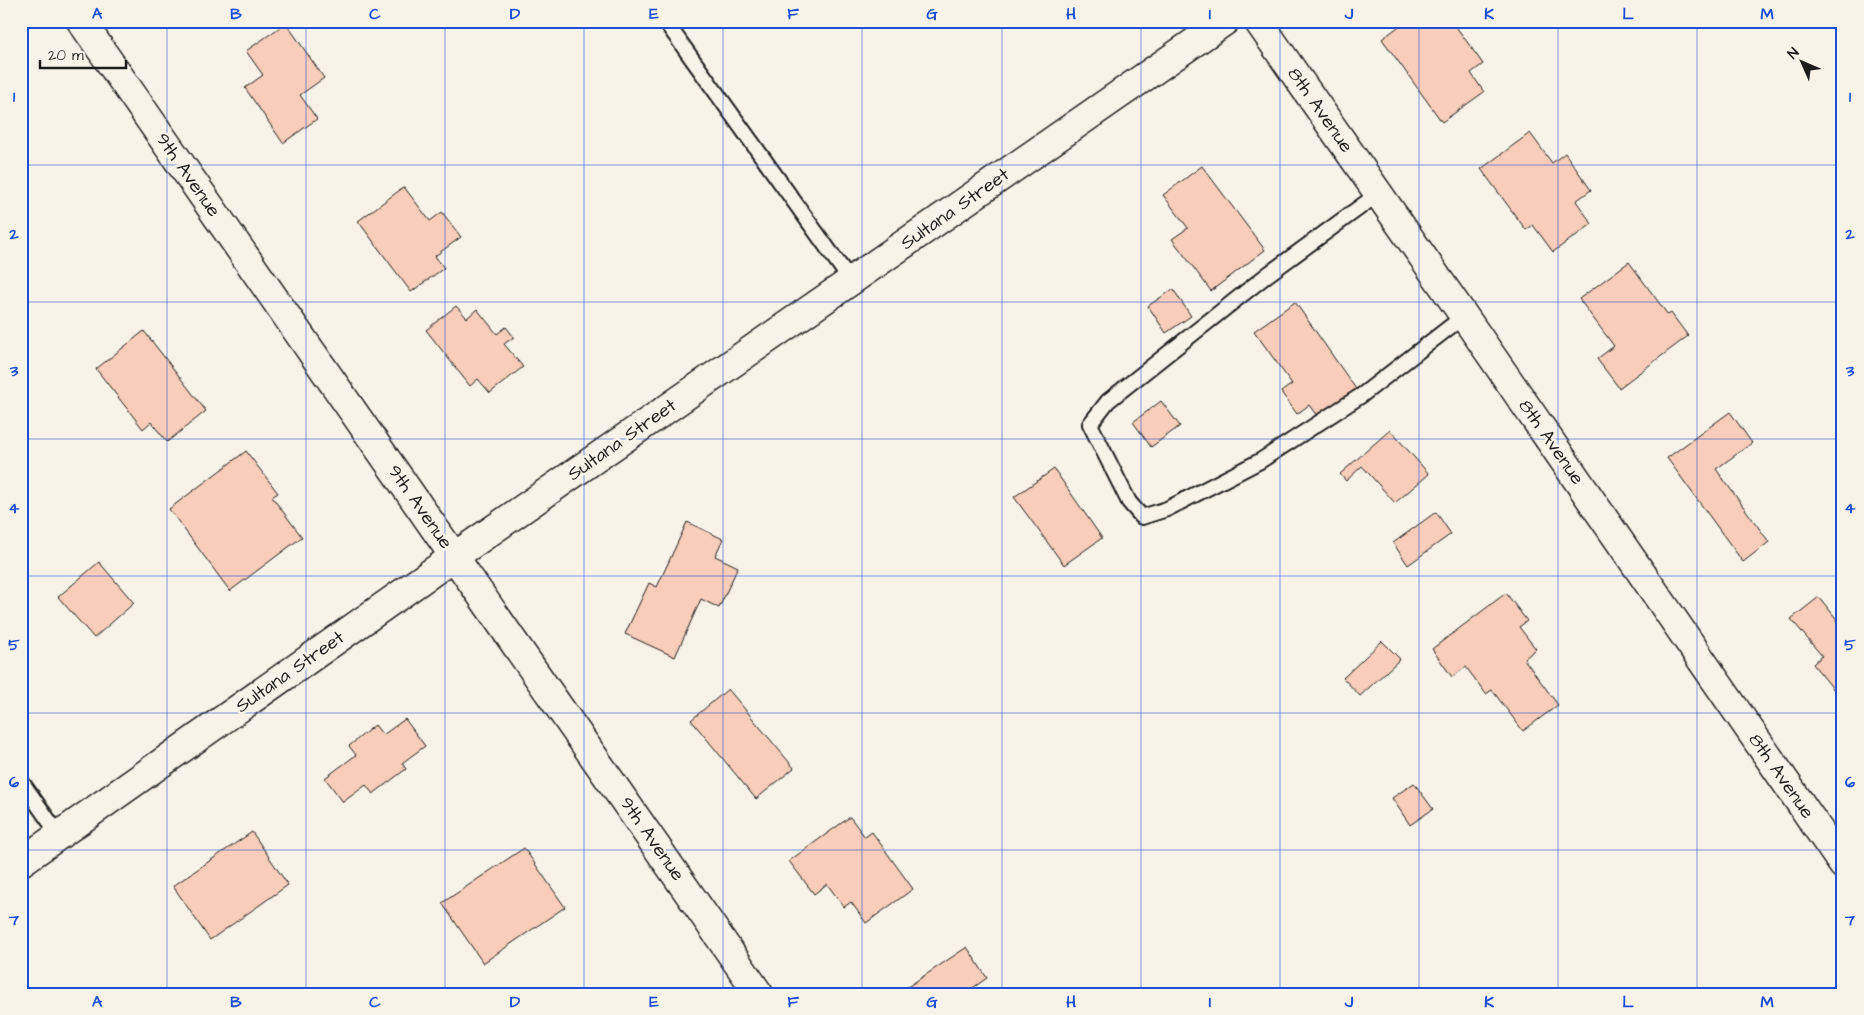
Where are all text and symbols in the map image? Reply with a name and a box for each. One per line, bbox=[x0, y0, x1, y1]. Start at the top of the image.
text: A bbox=[92, 3, 103, 25]
text: B bbox=[230, 3, 242, 25]
text: C bbox=[369, 3, 381, 25]
text: D bbox=[510, 3, 521, 25]
text: E bbox=[649, 3, 659, 25]
text: F bbox=[787, 3, 799, 25]
text: G bbox=[926, 3, 938, 25]
text: H bbox=[1066, 3, 1076, 25]
text: I bbox=[1209, 3, 1211, 25]
text: J bbox=[1344, 3, 1354, 25]
text: K bbox=[1484, 3, 1494, 25]
text: L bbox=[1622, 3, 1634, 25]
text: M bbox=[1760, 3, 1774, 25]
scale bar bbox=[40, 38, 126, 70]
north arrow bbox=[1776, 38, 1826, 88]
text: N bbox=[1783, 43, 1804, 64]
text: 20 m bbox=[48, 45, 84, 66]
street label: 8th Avenue bbox=[1281, 62, 1359, 158]
text: 1 bbox=[13, 86, 16, 108]
text: 1 bbox=[1849, 86, 1852, 108]
street label: 9th Avenue bbox=[149, 127, 227, 223]
street label: Sultana Street bbox=[895, 161, 1015, 257]
text: 2 bbox=[8, 223, 19, 245]
text: 2 bbox=[1844, 223, 1855, 245]
text: 3 bbox=[9, 360, 19, 382]
text: 3 bbox=[1845, 360, 1855, 382]
street label: Sultana Street bbox=[562, 392, 682, 488]
street label: 8th Avenue bbox=[1512, 394, 1590, 490]
street label: 9th Avenue bbox=[381, 459, 459, 555]
text: 4 bbox=[9, 497, 20, 519]
text: 4 bbox=[1845, 497, 1856, 519]
street label: Sultana Street bbox=[230, 624, 350, 720]
text: 5 bbox=[8, 634, 20, 656]
text: 5 bbox=[1844, 634, 1856, 656]
street label: 8th Avenue bbox=[1742, 728, 1820, 824]
text: 6 bbox=[9, 771, 19, 793]
text: 6 bbox=[1845, 771, 1855, 793]
street label: 9th Avenue bbox=[613, 791, 691, 887]
text: 7 bbox=[8, 909, 19, 931]
text: 7 bbox=[1844, 909, 1855, 931]
text: A bbox=[92, 991, 103, 1013]
text: B bbox=[230, 991, 242, 1013]
text: C bbox=[369, 991, 381, 1013]
text: D bbox=[510, 991, 521, 1013]
text: E bbox=[649, 991, 659, 1013]
text: F bbox=[787, 991, 799, 1013]
text: G bbox=[926, 991, 938, 1013]
text: H bbox=[1066, 991, 1076, 1013]
text: I bbox=[1209, 991, 1211, 1013]
text: J bbox=[1344, 991, 1354, 1013]
text: K bbox=[1484, 991, 1494, 1013]
text: L bbox=[1622, 991, 1634, 1013]
text: M bbox=[1760, 991, 1774, 1013]

